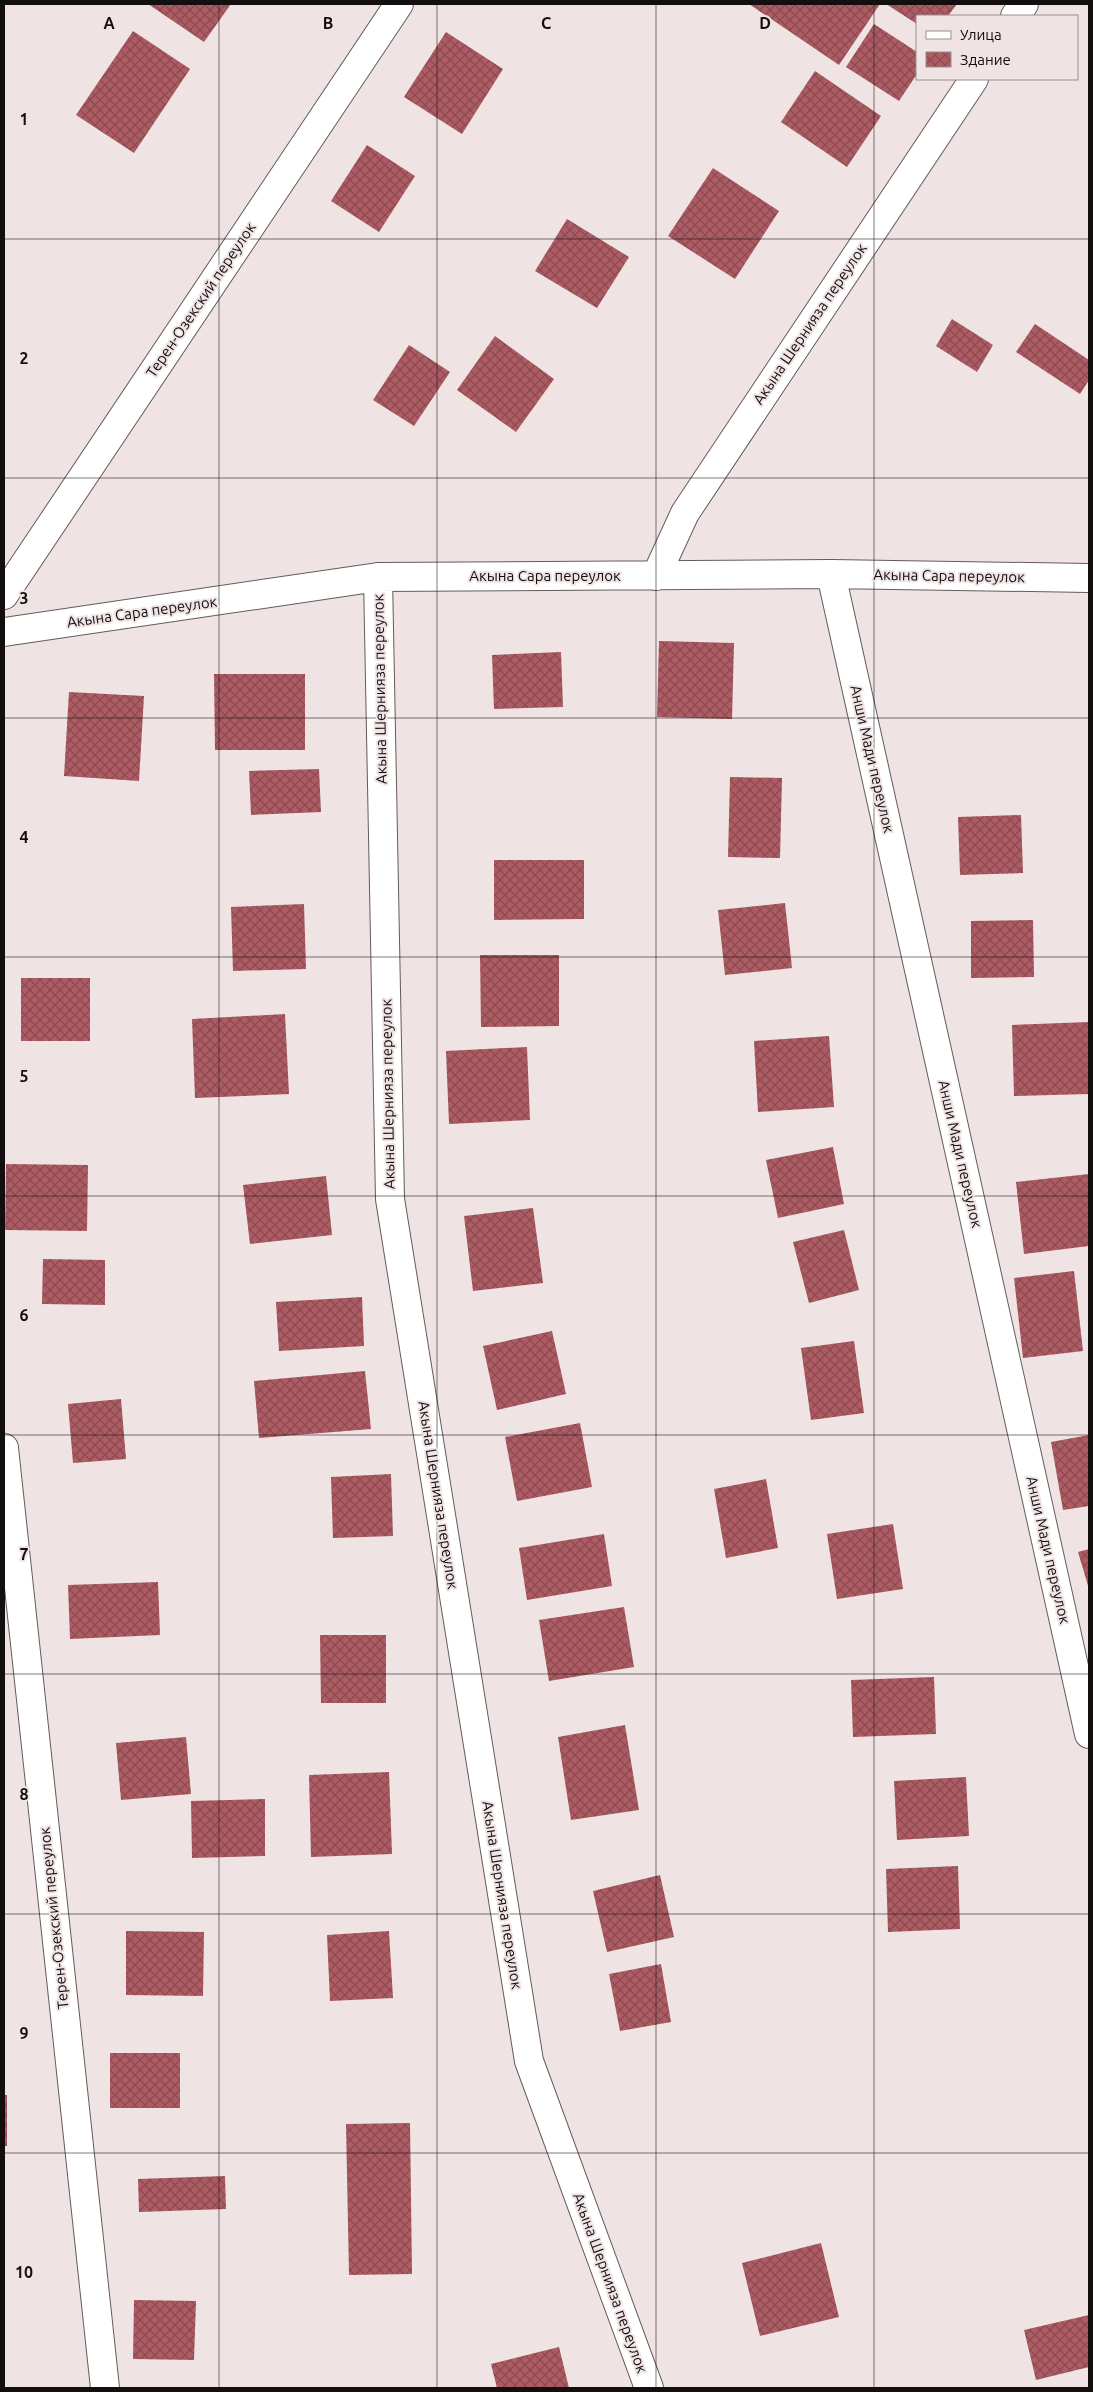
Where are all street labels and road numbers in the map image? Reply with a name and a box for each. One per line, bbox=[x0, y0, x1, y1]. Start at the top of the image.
street label: Терен-Озекский переулок bbox=[142, 219, 259, 380]
street label: Акына Шернияза переулок bbox=[749, 240, 870, 407]
street label: Акына Сара переулок bbox=[873, 566, 1025, 585]
street label: Акына Сара переулок bbox=[469, 567, 621, 584]
street label: Акына Сара переулок bbox=[66, 593, 218, 630]
street label: Акына Шернияза переулок bbox=[369, 593, 390, 784]
street label: Анши Мади переулок bbox=[847, 683, 898, 835]
street label: Акына Шернияза переулок bbox=[377, 998, 398, 1189]
street label: Анши Мади переулок bbox=[935, 1078, 986, 1230]
street label: Акына Шернияза переулок bbox=[415, 1400, 462, 1591]
street label: Анши Мади переулок bbox=[1023, 1474, 1074, 1626]
street label: Акына Шернияза переулок bbox=[479, 1800, 526, 1991]
street label: Терен-Озекский переулок bbox=[35, 1826, 72, 2010]
street label: Акына Шернияза переулок bbox=[570, 2190, 651, 2375]

